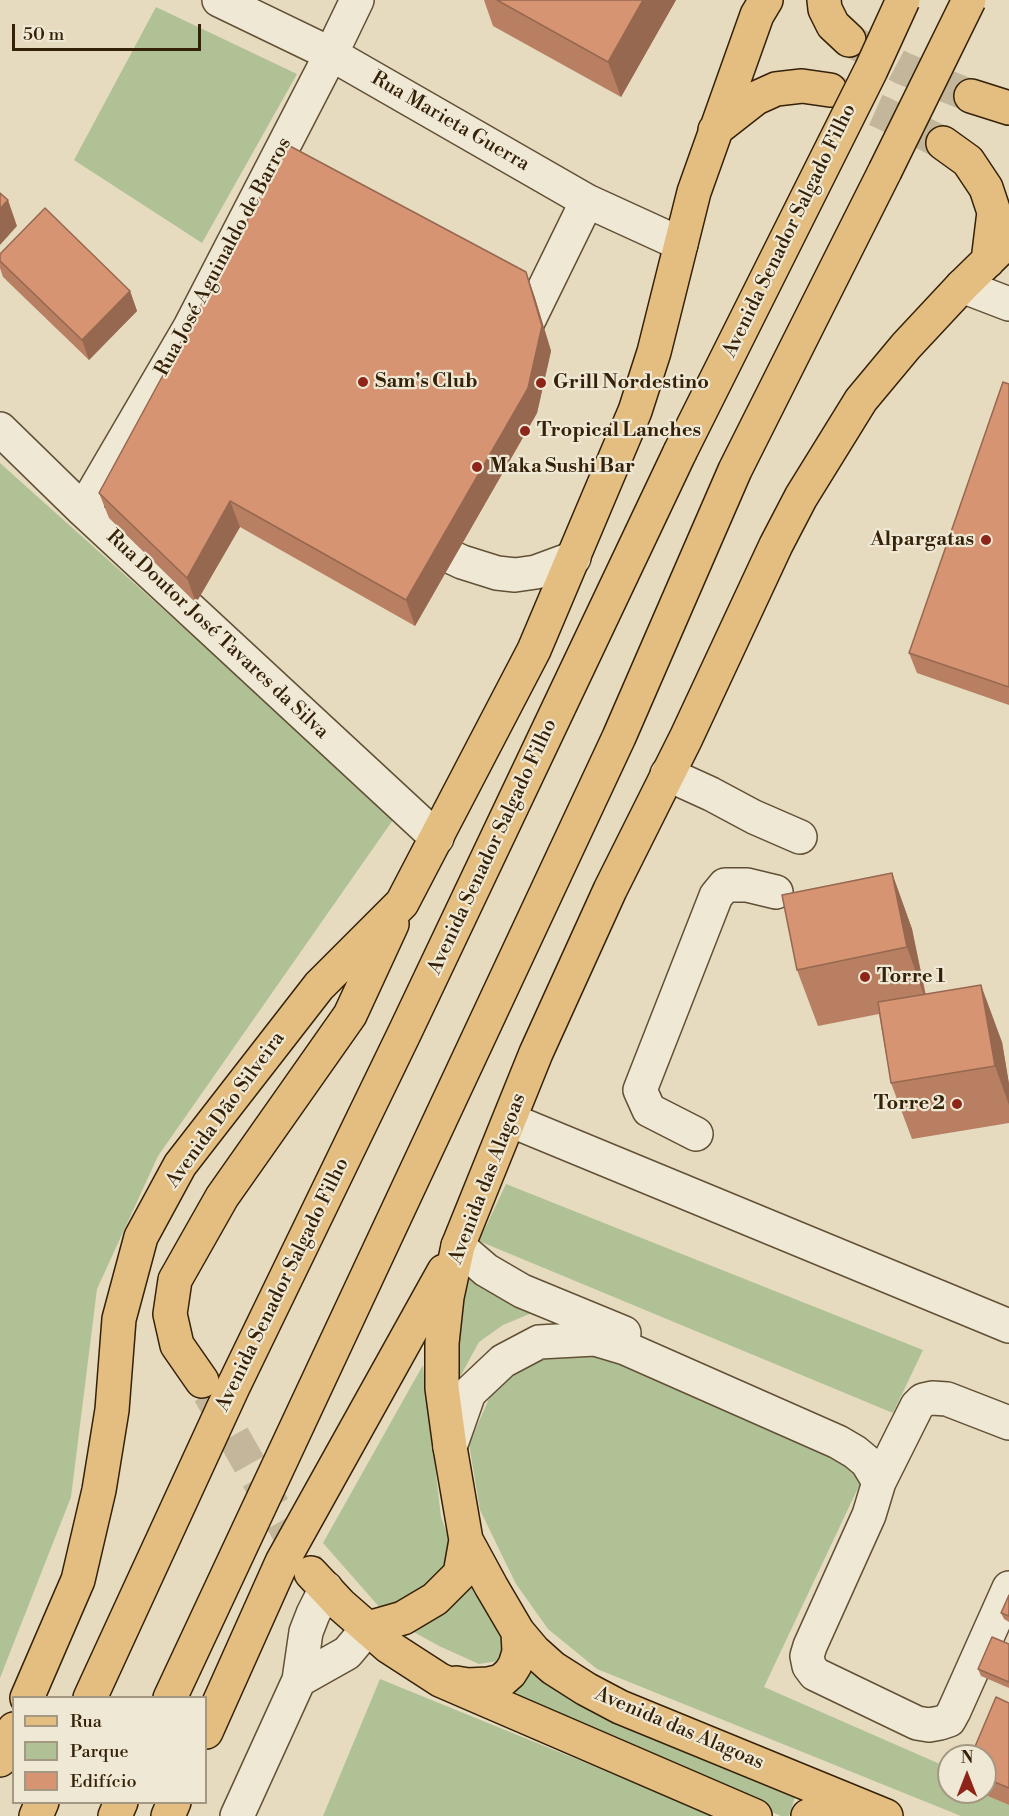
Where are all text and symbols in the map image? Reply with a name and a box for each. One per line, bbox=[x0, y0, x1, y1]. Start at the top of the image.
scale bar bbox=[15, 12, 204, 50]
text: 50 m bbox=[23, 23, 64, 46]
street label: Rua Marieta Guerra bbox=[367, 67, 533, 177]
street label: Avenida Senador Salgado Filho bbox=[718, 100, 862, 362]
street label: Rua José Aguinaldo de Barros bbox=[151, 134, 297, 380]
place label: Sam's Club bbox=[375, 370, 478, 394]
place label: Grill Nordestino bbox=[553, 371, 709, 395]
marker: Sam's Club bbox=[356, 375, 370, 389]
marker: Grill Nordestino bbox=[534, 376, 548, 390]
place label: Tropical Lanches bbox=[537, 419, 701, 443]
marker: Tropical Lanches bbox=[518, 424, 532, 438]
place label: Maka Sushi Bar bbox=[489, 455, 635, 479]
marker: Maka Sushi Bar bbox=[470, 460, 484, 474]
street label: Rua Doutor José Tavares da Silva bbox=[101, 526, 333, 744]
place label: Alpargatas bbox=[870, 528, 974, 552]
marker: Alpargatas bbox=[979, 533, 993, 547]
street label: Avenida Senador Salgado Filho bbox=[423, 716, 563, 978]
place label: Torre 1 bbox=[877, 965, 945, 989]
marker: Torre 1 bbox=[858, 970, 872, 984]
street label: Avenida Dão Silveira bbox=[161, 1027, 291, 1193]
street label: Avenida das Alagoas bbox=[444, 1090, 532, 1268]
place label: Torre 2 bbox=[874, 1092, 945, 1116]
marker: Torre 2 bbox=[950, 1097, 964, 1111]
street label: Avenida Senador Salgado Filho bbox=[211, 1154, 355, 1416]
street label: Avenida das Alagoas bbox=[591, 1683, 767, 1775]
legend bbox=[12, 1696, 207, 1804]
text: Rua bbox=[70, 1710, 102, 1733]
text: Parque bbox=[70, 1740, 129, 1763]
north arrow bbox=[937, 1744, 997, 1804]
text: N bbox=[961, 1748, 973, 1768]
text: Edifício bbox=[70, 1770, 137, 1793]

